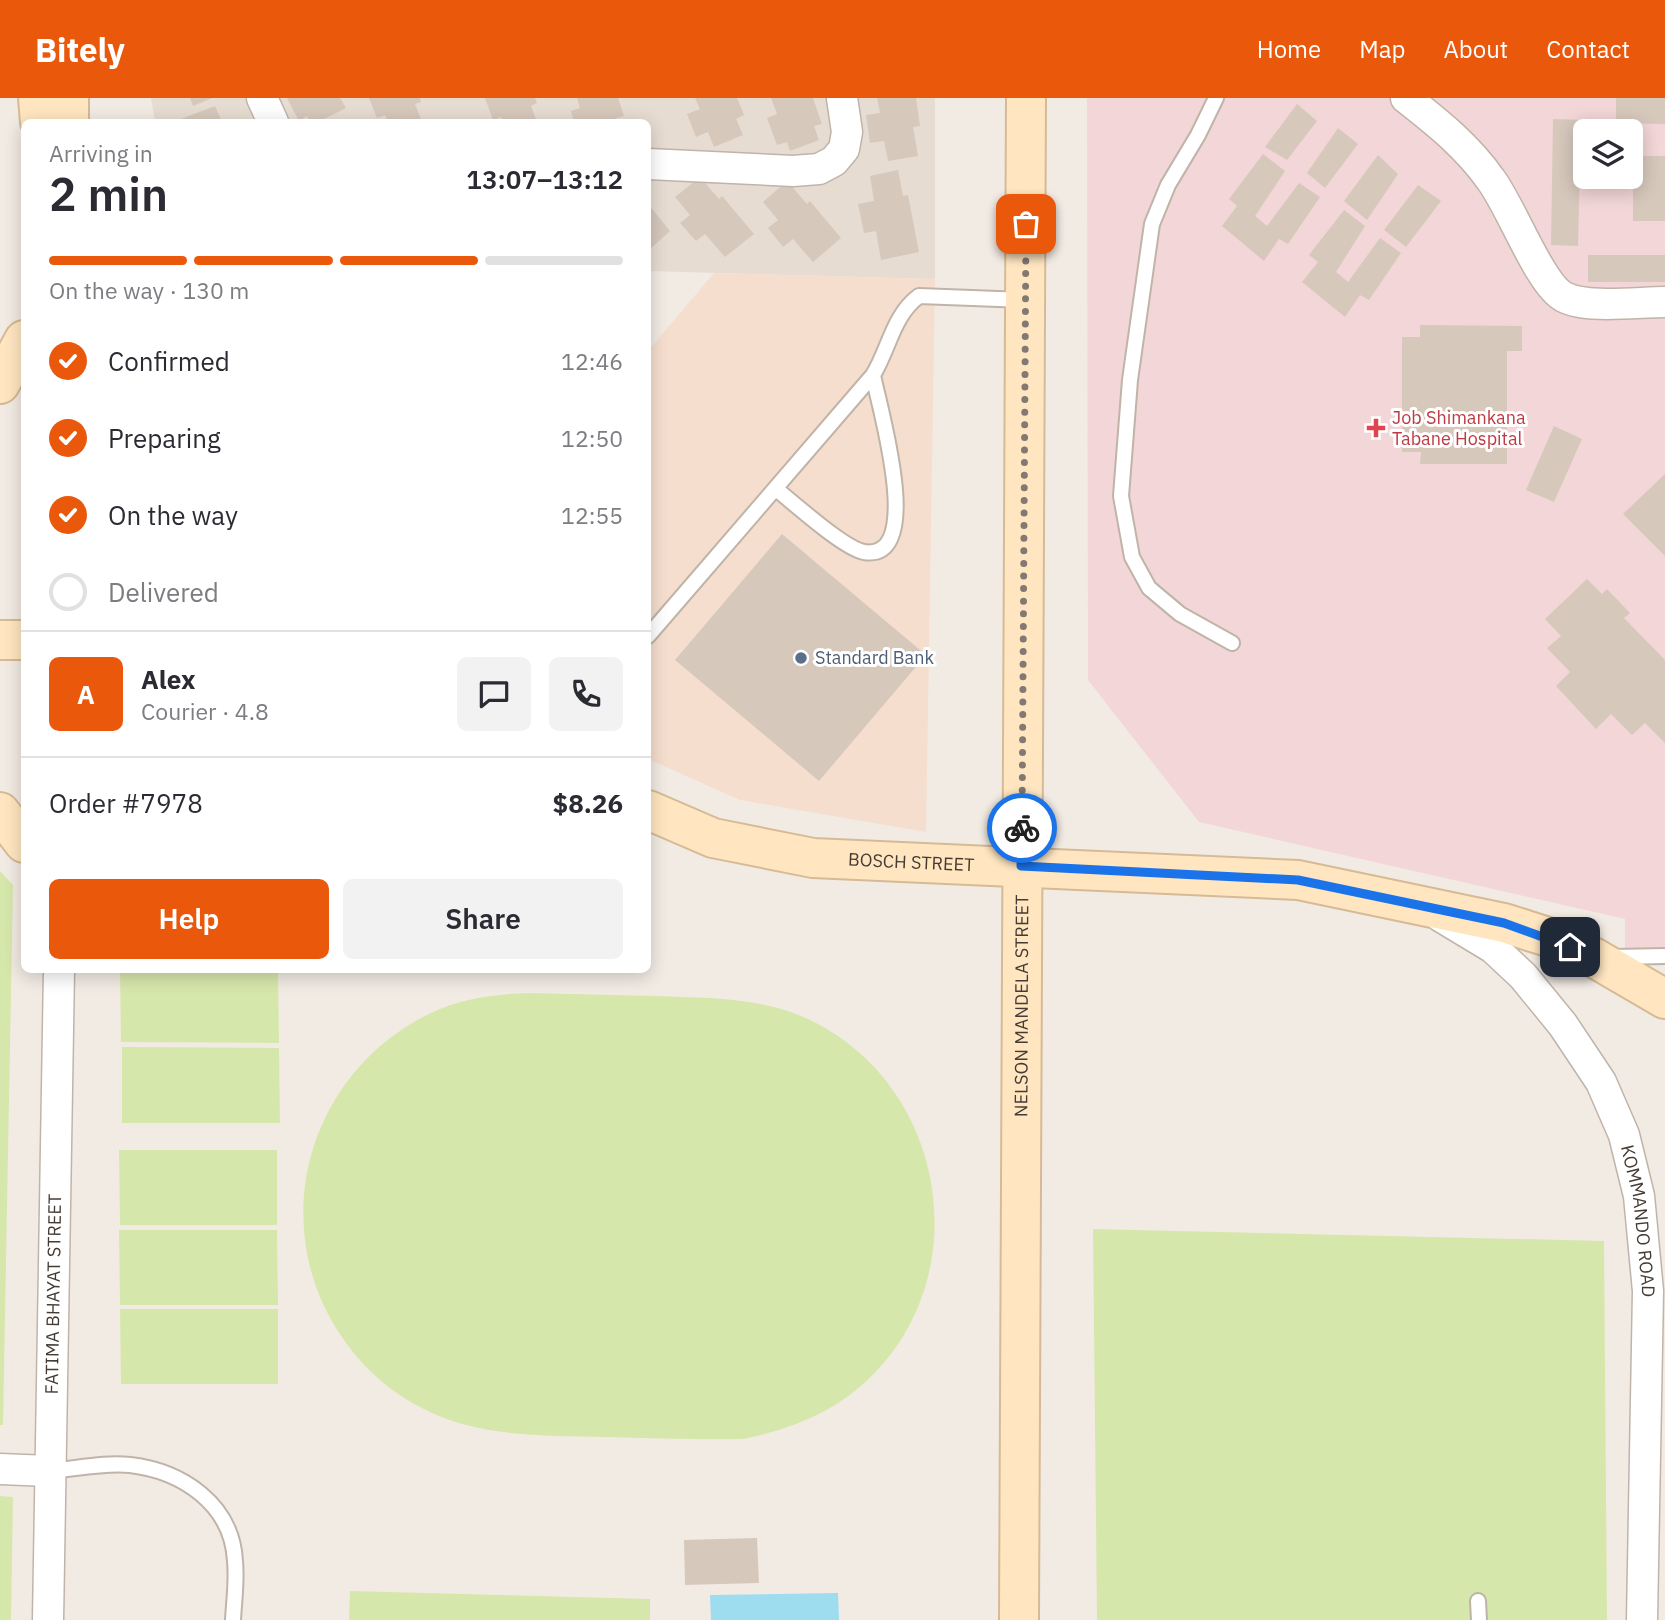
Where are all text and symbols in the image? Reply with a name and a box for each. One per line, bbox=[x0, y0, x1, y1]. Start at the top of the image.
text: Bitely bbox=[35, 28, 125, 71]
text: Home bbox=[1257, 33, 1321, 65]
text: Map bbox=[1359, 33, 1405, 65]
text: About bbox=[1443, 33, 1508, 65]
text: Contact bbox=[1546, 33, 1630, 65]
map controls bbox=[1573, 119, 1643, 189]
button: layers bbox=[1573, 119, 1643, 189]
text: Arriving in bbox=[49, 138, 153, 168]
text: 13:07–13:12 bbox=[466, 162, 623, 196]
text: 2 min bbox=[49, 164, 168, 224]
pin bbox=[996, 194, 1056, 254]
icon: bag bbox=[1007, 205, 1045, 243]
text: On the way · 130 m bbox=[49, 275, 249, 305]
icon: check bbox=[49, 342, 87, 380]
text: Confirmed bbox=[108, 344, 230, 378]
text: 12:46 bbox=[561, 346, 623, 376]
place label: Job Shimankana Tabane Hospital bbox=[1392, 406, 1526, 450]
marker: Job Shimankana Tabane Hospital bbox=[1366, 418, 1386, 438]
icon: check bbox=[49, 419, 87, 457]
text: Preparing bbox=[108, 421, 221, 455]
text: 12:50 bbox=[561, 423, 623, 453]
icon: check bbox=[49, 496, 87, 534]
text: On the way bbox=[108, 498, 238, 532]
text: 12:55 bbox=[561, 500, 623, 530]
text: Delivered bbox=[108, 575, 219, 609]
place label: Standard Bank bbox=[815, 646, 934, 669]
marker: Standard Bank bbox=[793, 650, 809, 666]
button: chat bbox=[457, 657, 531, 731]
button: phone bbox=[549, 657, 623, 731]
text: Alex bbox=[141, 662, 195, 696]
text: A bbox=[77, 677, 95, 711]
text: Courier · 4.8 bbox=[141, 696, 269, 726]
text: Order #7978 bbox=[49, 786, 203, 820]
text: $8.26 bbox=[553, 786, 623, 820]
courier bbox=[987, 793, 1057, 863]
icon: bike bbox=[1003, 809, 1041, 847]
street label: BOSCH STREET bbox=[847, 848, 975, 876]
button: Help bbox=[49, 879, 329, 959]
button: Share bbox=[343, 879, 623, 959]
street label: NELSON MANDELA STREET bbox=[1009, 895, 1033, 1117]
pin bbox=[1540, 917, 1600, 977]
icon: home bbox=[1551, 928, 1589, 966]
street label: KOMMANDO ROAD bbox=[1616, 1142, 1660, 1297]
street label: FATIMA BHAYAT STREET bbox=[40, 1194, 66, 1394]

